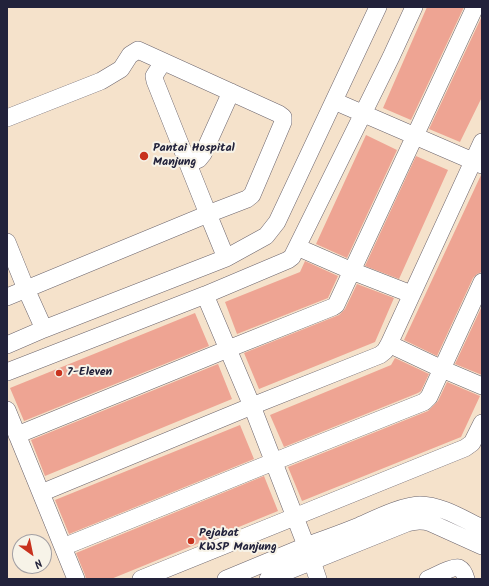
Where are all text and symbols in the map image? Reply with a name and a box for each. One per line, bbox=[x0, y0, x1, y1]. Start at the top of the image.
place label: Pantai Hospital Manjung bbox=[153, 142, 235, 170]
marker: Pantai Hospital Manjung bbox=[138, 150, 150, 162]
place label: 7-Eleven bbox=[67, 366, 112, 380]
marker: 7-Eleven bbox=[54, 368, 64, 378]
place label: Pejabat KWSP Manjung bbox=[199, 527, 277, 555]
north arrow bbox=[12, 534, 52, 574]
marker: Pejabat KWSP Manjung bbox=[186, 536, 196, 546]
text: N bbox=[30, 554, 46, 573]

